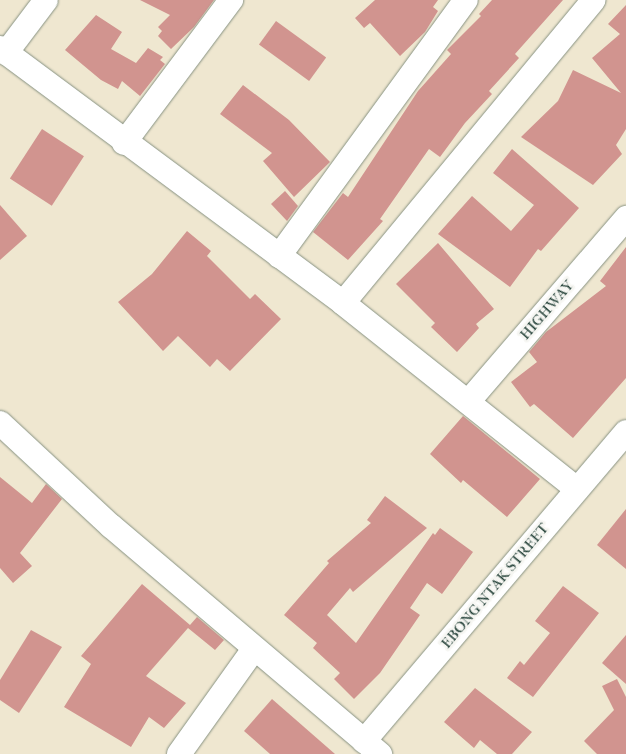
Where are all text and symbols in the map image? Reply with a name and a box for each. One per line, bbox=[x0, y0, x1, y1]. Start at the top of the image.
street label: HIGHWAY bbox=[516, 276, 578, 344]
street label: EBONG NTAK STREET bbox=[437, 520, 553, 652]

